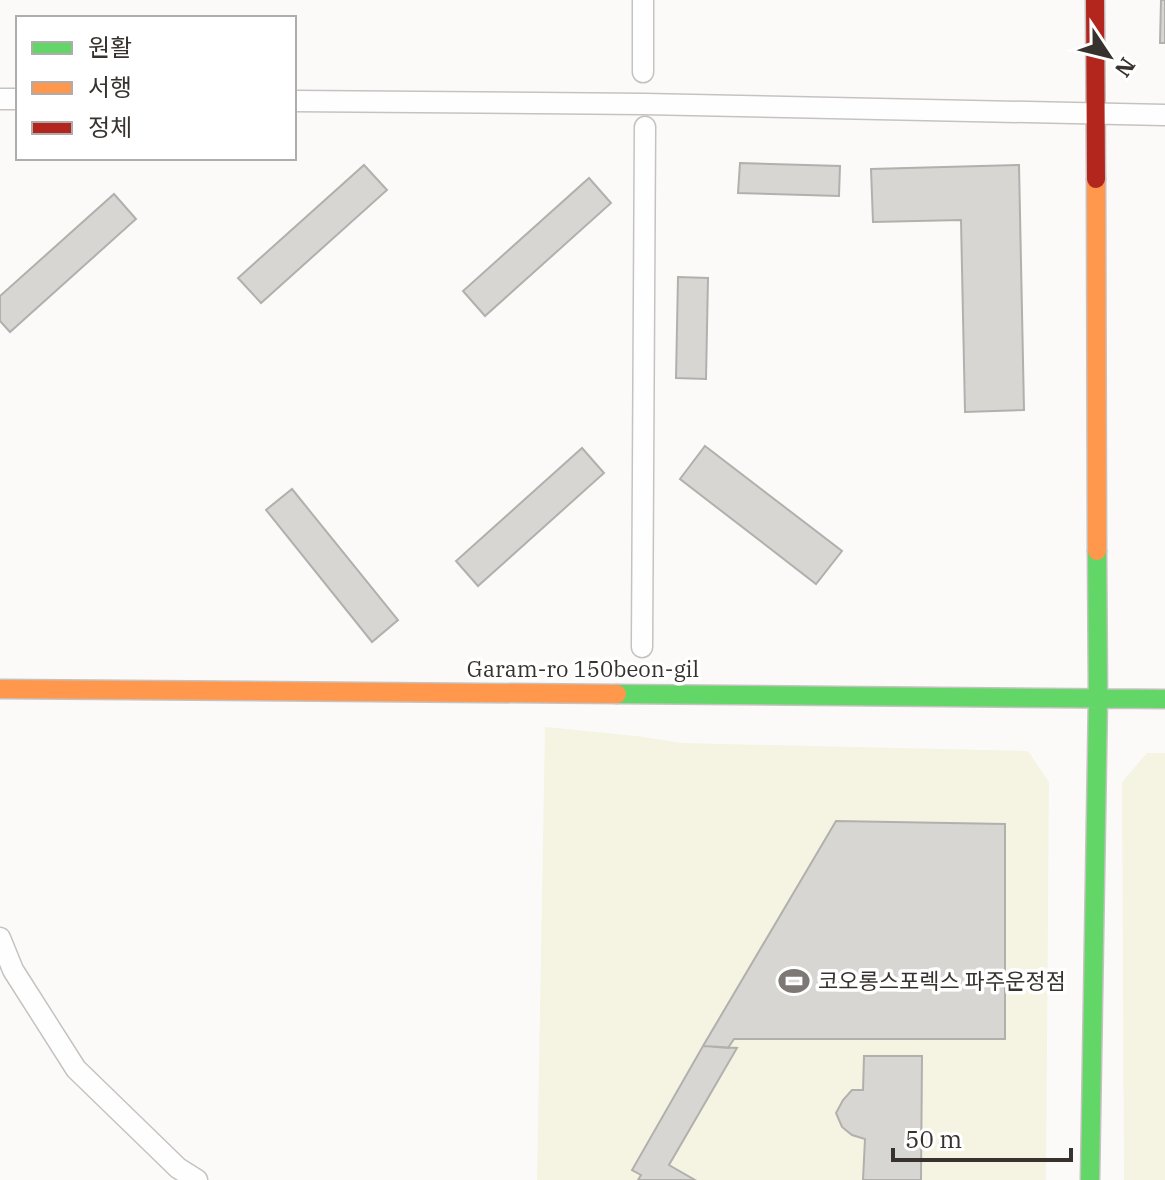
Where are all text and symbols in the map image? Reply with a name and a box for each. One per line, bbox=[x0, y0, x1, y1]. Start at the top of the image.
legend bbox=[16, 16, 296, 160]
north arrow bbox=[1069, 16, 1149, 96]
text: 원활 bbox=[88, 31, 132, 63]
text: N bbox=[1109, 52, 1143, 83]
text: 서행 bbox=[88, 71, 132, 103]
text: 정체 bbox=[88, 111, 132, 143]
street label: Garam-ro 150beon-gil bbox=[467, 654, 699, 683]
sports icon: 코오롱스포렉스 파주운정점 bbox=[777, 964, 811, 998]
place label: 코오롱스포렉스 파주운정점 bbox=[818, 966, 1066, 995]
scale bar bbox=[893, 1112, 1071, 1162]
text: 50 m bbox=[905, 1123, 962, 1155]

